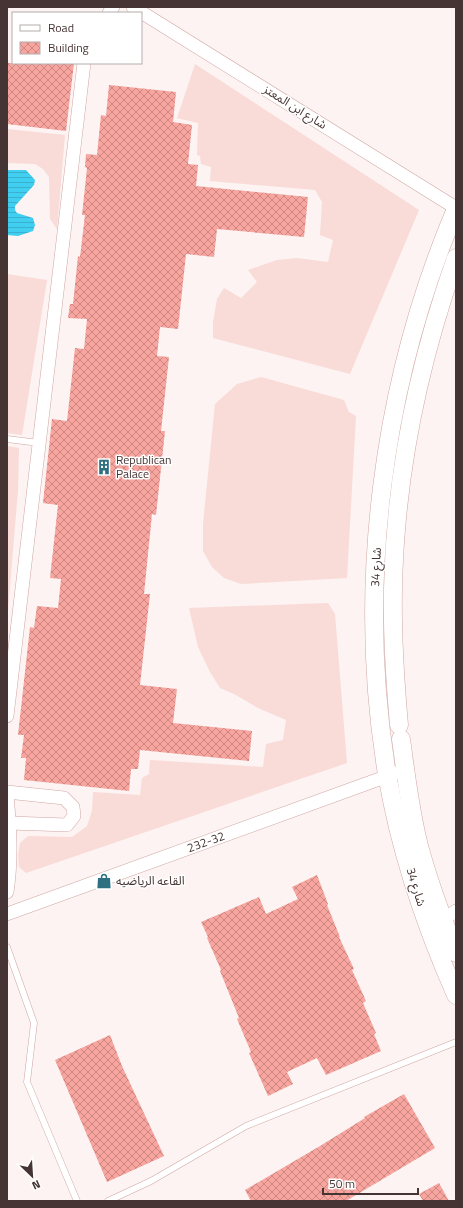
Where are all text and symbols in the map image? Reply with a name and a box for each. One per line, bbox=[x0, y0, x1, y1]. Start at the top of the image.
legend bbox=[12, 12, 142, 64]
text: Road bbox=[48, 18, 74, 37]
text: Building bbox=[48, 38, 89, 57]
street label: شارع ابن المعتز bbox=[259, 79, 331, 134]
place label: Republican Palace bbox=[116, 450, 171, 483]
building icon: Republican Palace bbox=[95, 458, 113, 476]
street label: شارع 34 bbox=[365, 547, 386, 587]
street label: 232-32 bbox=[184, 826, 227, 857]
street label: شارع 34 bbox=[402, 865, 431, 909]
place label: القاعه الرياضيه bbox=[116, 871, 185, 890]
shop icon: القاعه الرياضيه bbox=[95, 872, 113, 890]
north arrow bbox=[12, 1156, 52, 1196]
scale bar bbox=[323, 1170, 418, 1196]
text: 50 m bbox=[329, 1174, 355, 1193]
text: N bbox=[29, 1176, 43, 1194]

